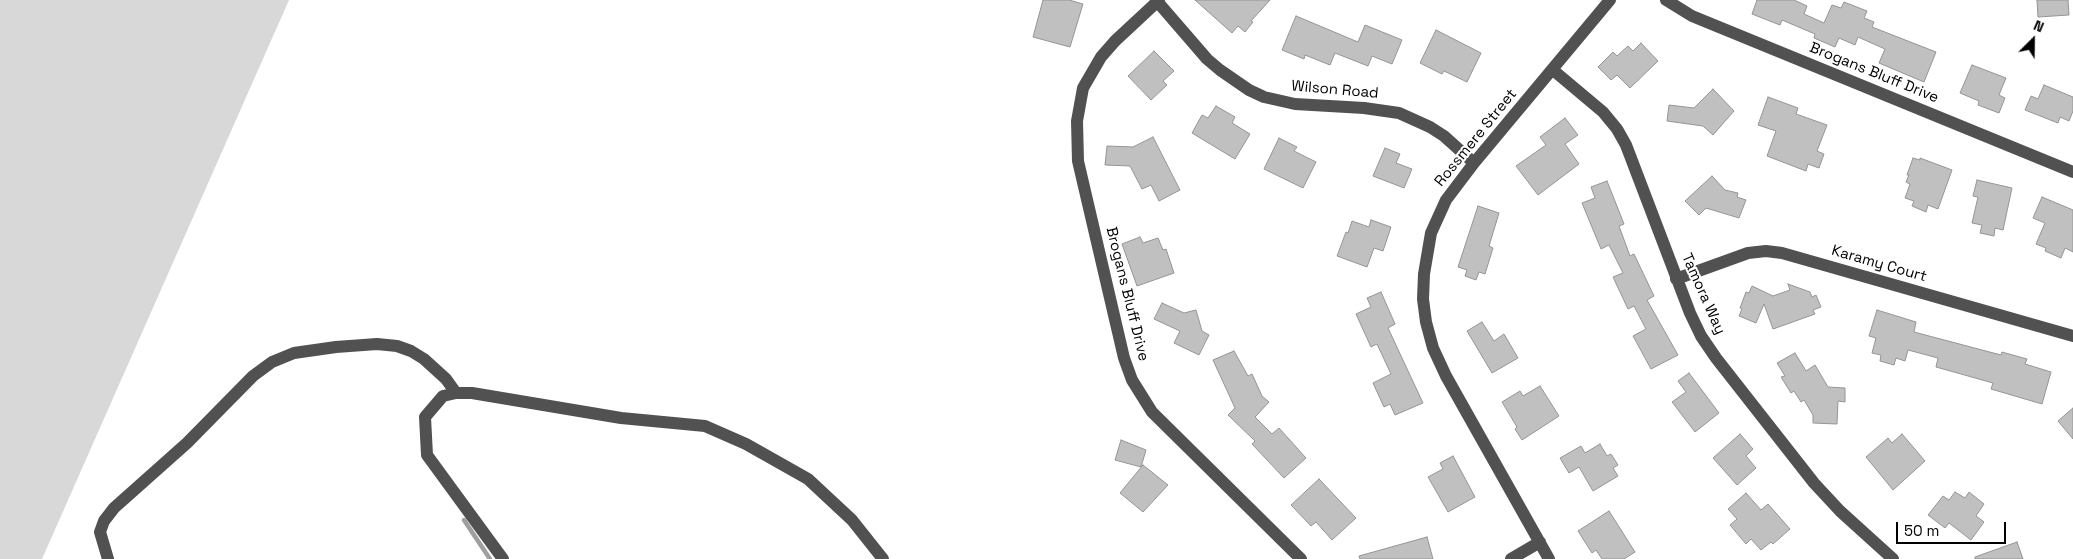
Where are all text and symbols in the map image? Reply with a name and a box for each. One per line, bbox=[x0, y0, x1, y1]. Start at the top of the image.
north arrow bbox=[2008, 15, 2058, 65]
text: N bbox=[2031, 16, 2047, 36]
street label: Brogans Bluff Drive bbox=[1807, 39, 1941, 107]
street label: Wilson Road bbox=[1291, 77, 1379, 103]
street label: Rossmere Street bbox=[1431, 86, 1521, 190]
street label: Brogans Bluff Drive bbox=[1102, 225, 1152, 363]
street label: Karamy Court bbox=[1829, 242, 1929, 286]
street label: Tamora Way bbox=[1677, 251, 1729, 337]
scale bar bbox=[1898, 512, 2008, 544]
text: 50 m bbox=[1904, 521, 1939, 540]

